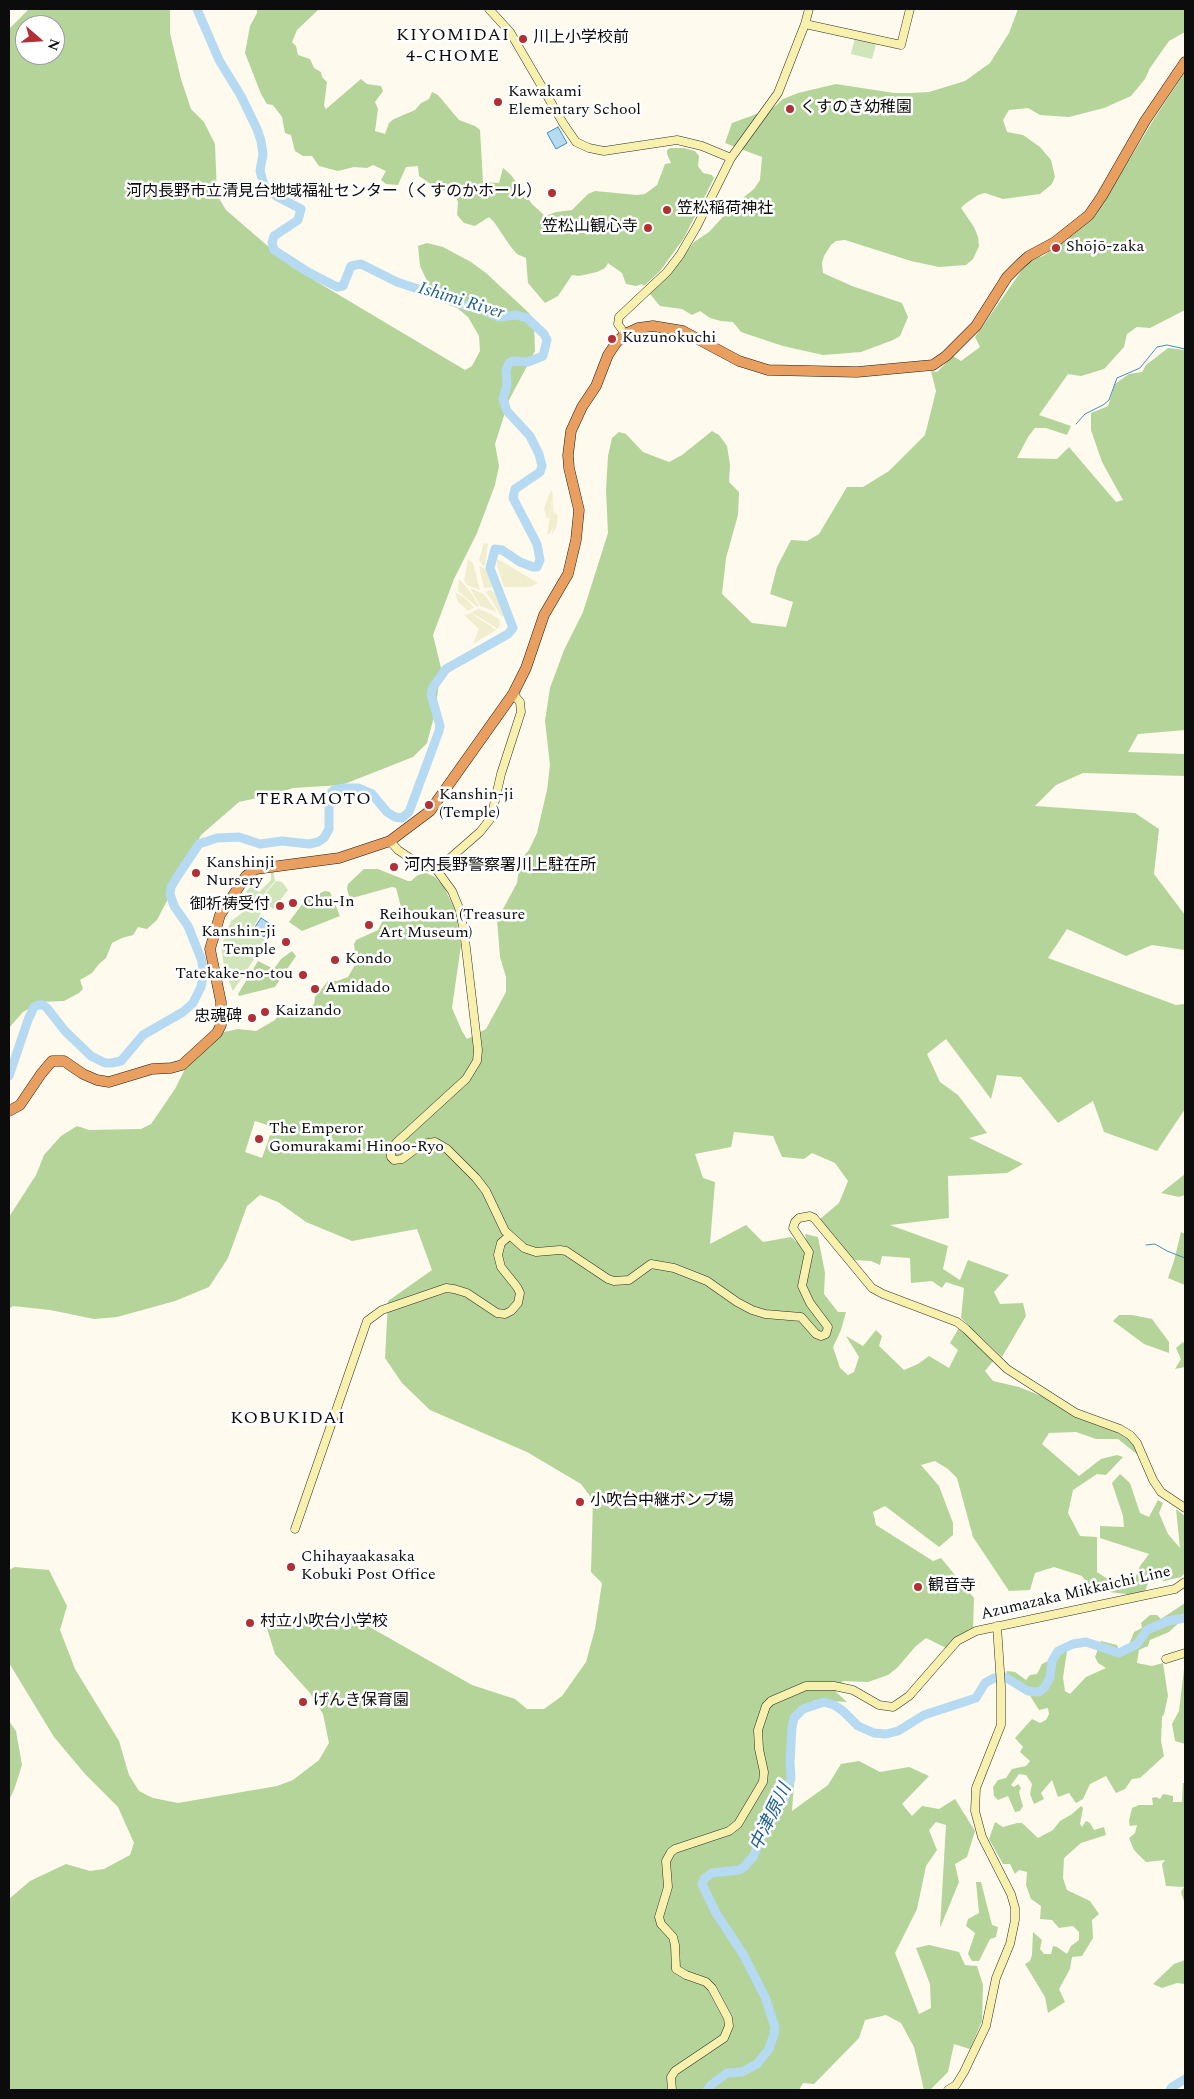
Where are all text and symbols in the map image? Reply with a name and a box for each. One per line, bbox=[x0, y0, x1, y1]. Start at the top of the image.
north arrow bbox=[15, 15, 65, 65]
district label: KIYOMIDAI 4-CHOME bbox=[395, 25, 511, 68]
place label: 川上小学校前 bbox=[533, 29, 629, 49]
marker: 川上小学校前 bbox=[517, 33, 529, 45]
text: N bbox=[42, 36, 65, 54]
place label: Kawakami Elementary School bbox=[508, 83, 641, 121]
marker: Kawakami Elementary School bbox=[492, 96, 504, 108]
place label: くすのき幼稚園 bbox=[800, 99, 912, 119]
marker: くすのき幼稚園 bbox=[784, 103, 796, 115]
place label: 河内長野市立清見台地域福祉センター（くすのかホール） bbox=[126, 183, 542, 203]
marker: 河内長野市立清見台地域福祉センター（くすのかホール） bbox=[546, 187, 558, 199]
place label: 笠松稲荷神社 bbox=[677, 200, 773, 220]
marker: 笠松稲荷神社 bbox=[661, 204, 673, 216]
place label: 笠松山観心寺 bbox=[542, 218, 638, 238]
marker: 笠松山観心寺 bbox=[642, 222, 654, 234]
place label: Shōjō-zaka bbox=[1066, 238, 1144, 258]
marker: Shōjō-zaka bbox=[1050, 242, 1062, 254]
water label: Ishimi River bbox=[415, 279, 507, 325]
place label: Kuzunokuchi bbox=[622, 329, 716, 349]
marker: Kuzunokuchi bbox=[606, 333, 618, 345]
place label: Kanshin-ji (Temple) bbox=[439, 786, 514, 824]
district label: TERAMOTO bbox=[255, 789, 373, 811]
marker: Kanshin-ji (Temple) bbox=[423, 799, 435, 811]
place label: Kanshinji Nursery bbox=[206, 854, 275, 892]
place label: 河内長野警察署川上駐在所 bbox=[404, 857, 596, 877]
marker: 河内長野警察署川上駐在所 bbox=[388, 861, 400, 873]
marker: Kanshinji Nursery bbox=[190, 867, 202, 879]
place label: Chu-In bbox=[303, 893, 354, 913]
place label: 御祈祷受付 bbox=[190, 896, 270, 916]
marker: Chu-In bbox=[287, 897, 299, 909]
marker: 御祈祷受付 bbox=[274, 900, 286, 912]
place label: Reihoukan (Treasure Art Museum) bbox=[379, 906, 525, 944]
marker: Reihoukan (Treasure Art Museum) bbox=[363, 919, 375, 931]
place label: Kanshin-ji Temple bbox=[201, 923, 276, 961]
marker: Kanshin-ji Temple bbox=[280, 936, 292, 948]
place label: Kondo bbox=[345, 950, 392, 970]
marker: Kondo bbox=[329, 954, 341, 966]
place label: Tatekake-no-tou bbox=[175, 965, 293, 985]
marker: Tatekake-no-tou bbox=[297, 969, 309, 981]
place label: Amidado bbox=[325, 979, 390, 999]
marker: Amidado bbox=[309, 983, 321, 995]
place label: Kaizando bbox=[275, 1002, 341, 1022]
marker: Kaizando bbox=[259, 1006, 271, 1018]
place label: 忠魂碑 bbox=[194, 1008, 242, 1028]
marker: 忠魂碑 bbox=[246, 1012, 258, 1024]
place label: The Emperor Gomurakami Hinoo-Ryo bbox=[269, 1120, 444, 1158]
marker: The Emperor Gomurakami Hinoo-Ryo bbox=[253, 1133, 265, 1145]
district label: KOBUKIDAI bbox=[229, 1408, 347, 1430]
place label: 小吹台中継ポンプ場 bbox=[590, 1492, 734, 1512]
marker: 小吹台中継ポンプ場 bbox=[574, 1496, 586, 1508]
place label: Chihayaakasaka Kobuki Post Office bbox=[301, 1548, 436, 1586]
marker: Chihayaakasaka Kobuki Post Office bbox=[285, 1561, 297, 1573]
street label: Azumazaka Mikkaichi Line bbox=[979, 1563, 1173, 1625]
place label: 観音寺 bbox=[928, 1577, 976, 1597]
marker: 観音寺 bbox=[912, 1581, 924, 1593]
place label: 村立小吹台小学校 bbox=[260, 1613, 388, 1633]
marker: 村立小吹台小学校 bbox=[244, 1617, 256, 1629]
place label: げんき保育園 bbox=[313, 1692, 409, 1712]
marker: げんき保育園 bbox=[297, 1696, 309, 1708]
water label: 中津原川 bbox=[747, 1781, 797, 1855]

